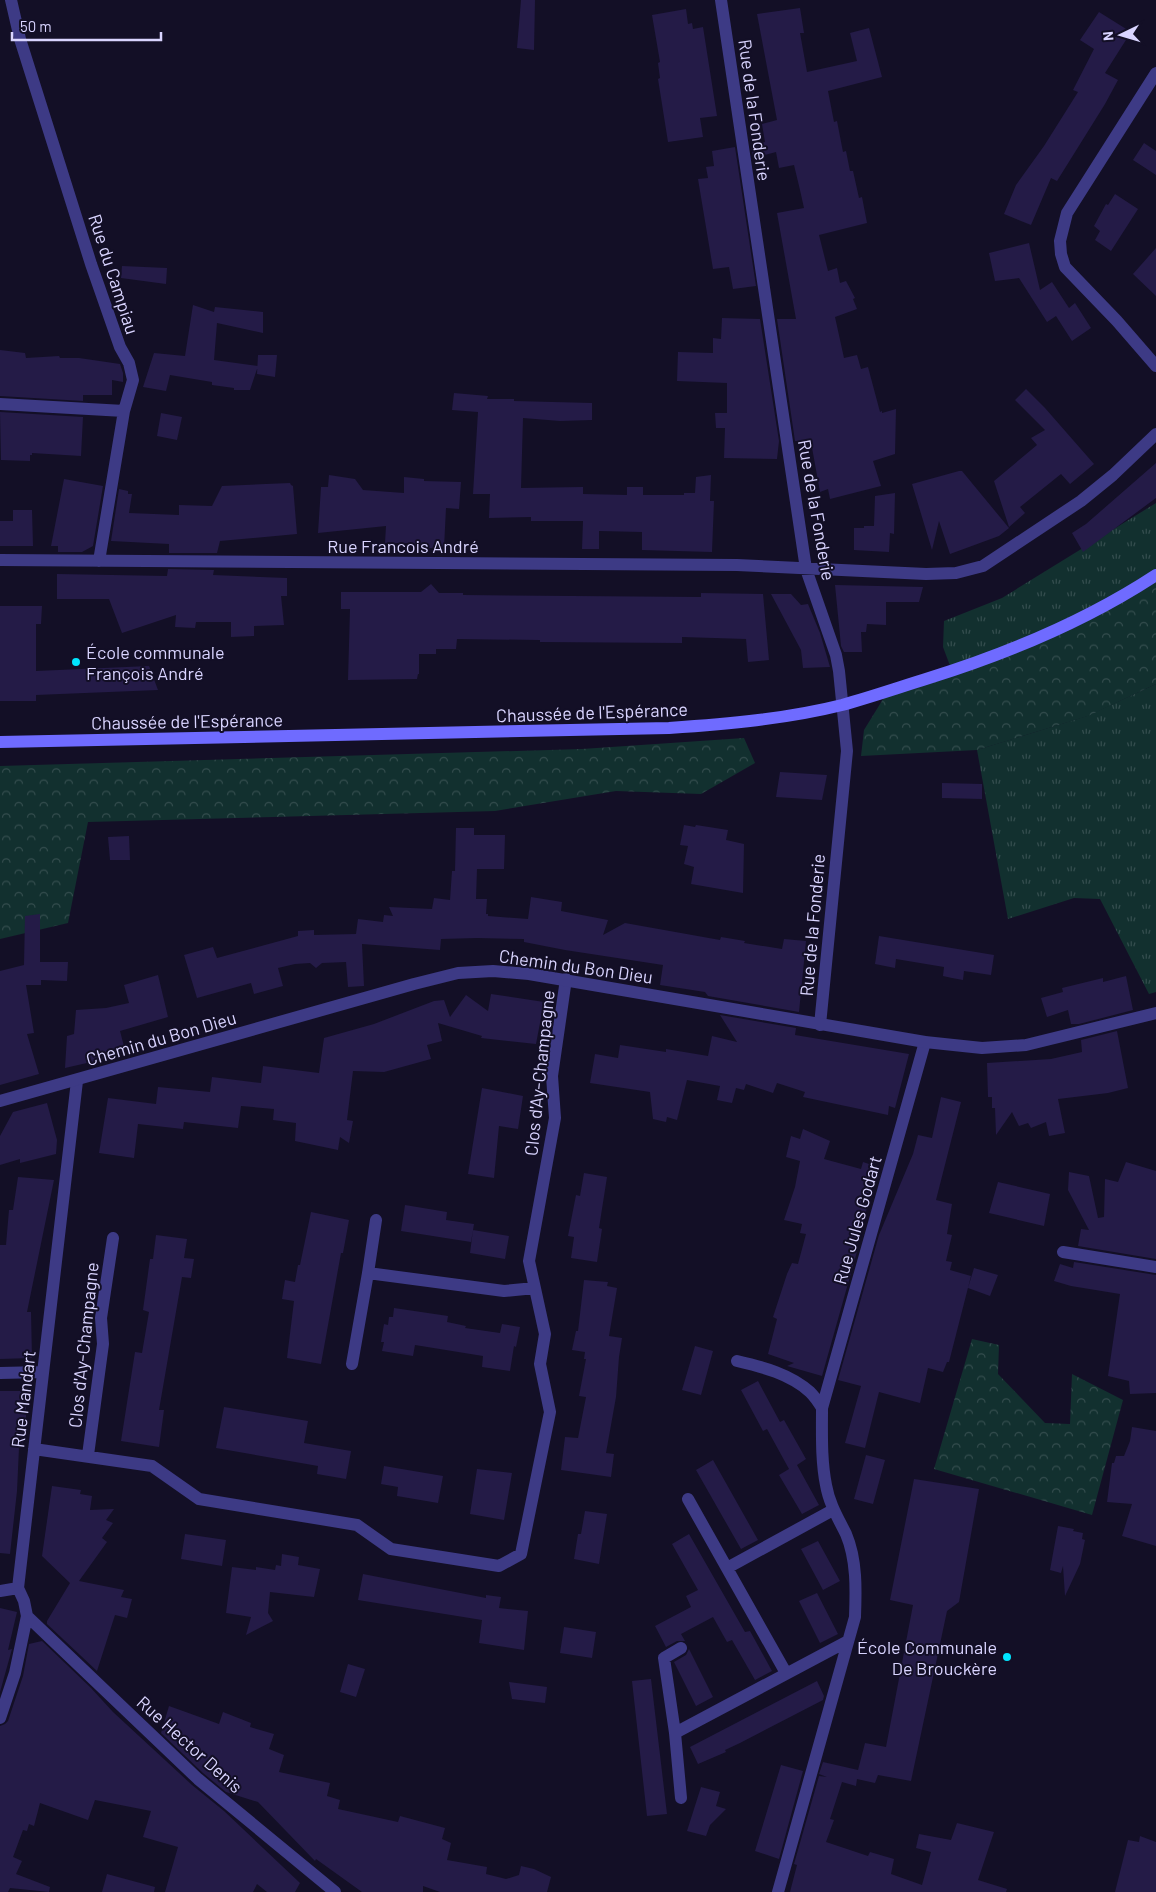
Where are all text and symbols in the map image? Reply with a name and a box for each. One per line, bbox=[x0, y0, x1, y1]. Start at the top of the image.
scale bar bbox=[12, 10, 161, 42]
north arrow bbox=[1096, 10, 1146, 60]
text: 50 m bbox=[20, 17, 52, 35]
text: N bbox=[1099, 31, 1116, 42]
street label: Rue de la Fonderie bbox=[734, 38, 776, 182]
street label: Rue du Campiau bbox=[84, 211, 144, 337]
street label: Rue de la Fonderie bbox=[794, 438, 840, 582]
street label: Rue Francois André bbox=[327, 535, 479, 557]
place label: École communale François André bbox=[86, 641, 225, 684]
marker: École communale François André bbox=[70, 656, 82, 668]
street label: Chaussée de l'Espérance bbox=[496, 698, 688, 726]
street label: Chaussée de l'Espérance bbox=[91, 708, 283, 734]
street label: Rue de la Fonderie bbox=[795, 853, 829, 997]
street label: Chemin du Bon Dieu bbox=[498, 944, 654, 988]
street label: Clos d'Ay-Champagne bbox=[519, 989, 559, 1157]
street label: Chemin du Bon Dieu bbox=[83, 1006, 239, 1070]
street label: Rue Jules Godart bbox=[828, 1153, 886, 1287]
street label: Clos d'Ay-Champagne bbox=[63, 1261, 103, 1429]
street label: Rue Mandart bbox=[6, 1349, 40, 1449]
place label: École Communale De Brouckère bbox=[857, 1636, 997, 1679]
marker: École Communale De Brouckère bbox=[1001, 1651, 1013, 1663]
street label: Rue Hector Denis bbox=[133, 1691, 247, 1797]

